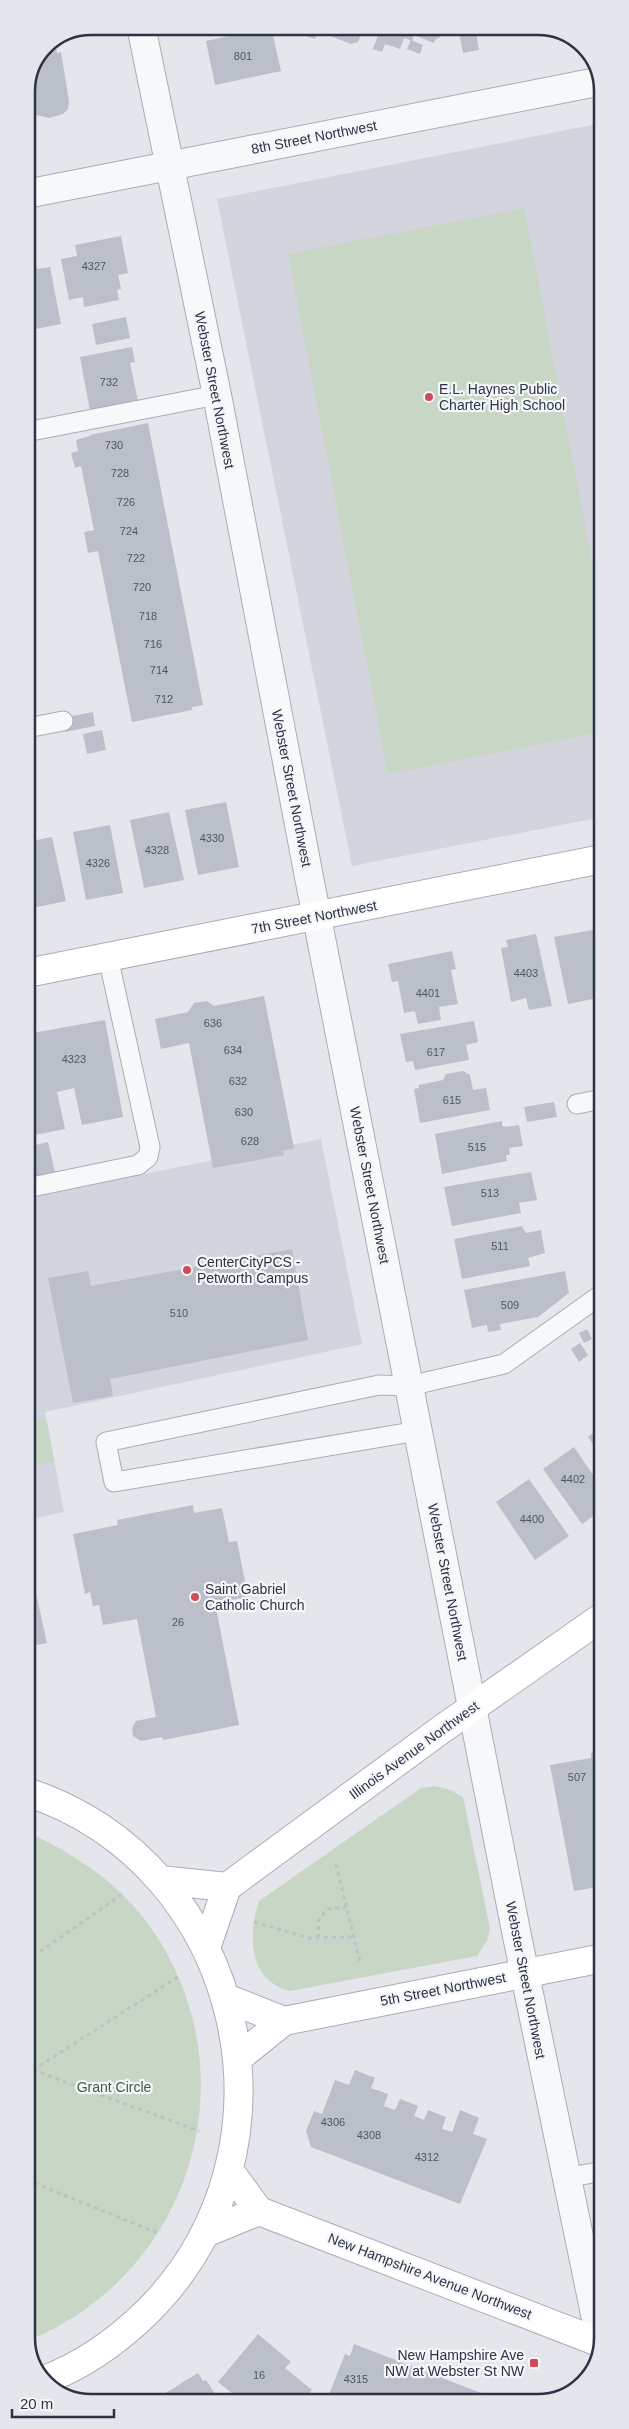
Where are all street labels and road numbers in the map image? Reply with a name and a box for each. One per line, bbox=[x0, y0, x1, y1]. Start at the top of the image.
street label: 8th Street Northwest bbox=[250, 117, 378, 157]
street label: Webster Street Northwest bbox=[192, 310, 238, 470]
street label: Webster Street Northwest bbox=[269, 708, 315, 868]
street label: 7th Street Northwest bbox=[250, 897, 378, 937]
street label: Webster Street Northwest bbox=[347, 1105, 393, 1265]
street label: Webster Street Northwest bbox=[425, 1502, 471, 1662]
street label: Illinois Avenue Northwest bbox=[346, 1698, 482, 1802]
street label: Webster Street Northwest bbox=[503, 1900, 549, 2060]
street label: 5th Street Northwest bbox=[379, 1969, 507, 2009]
street label: New Hampshire Avenue Northwest bbox=[326, 2230, 534, 2322]

